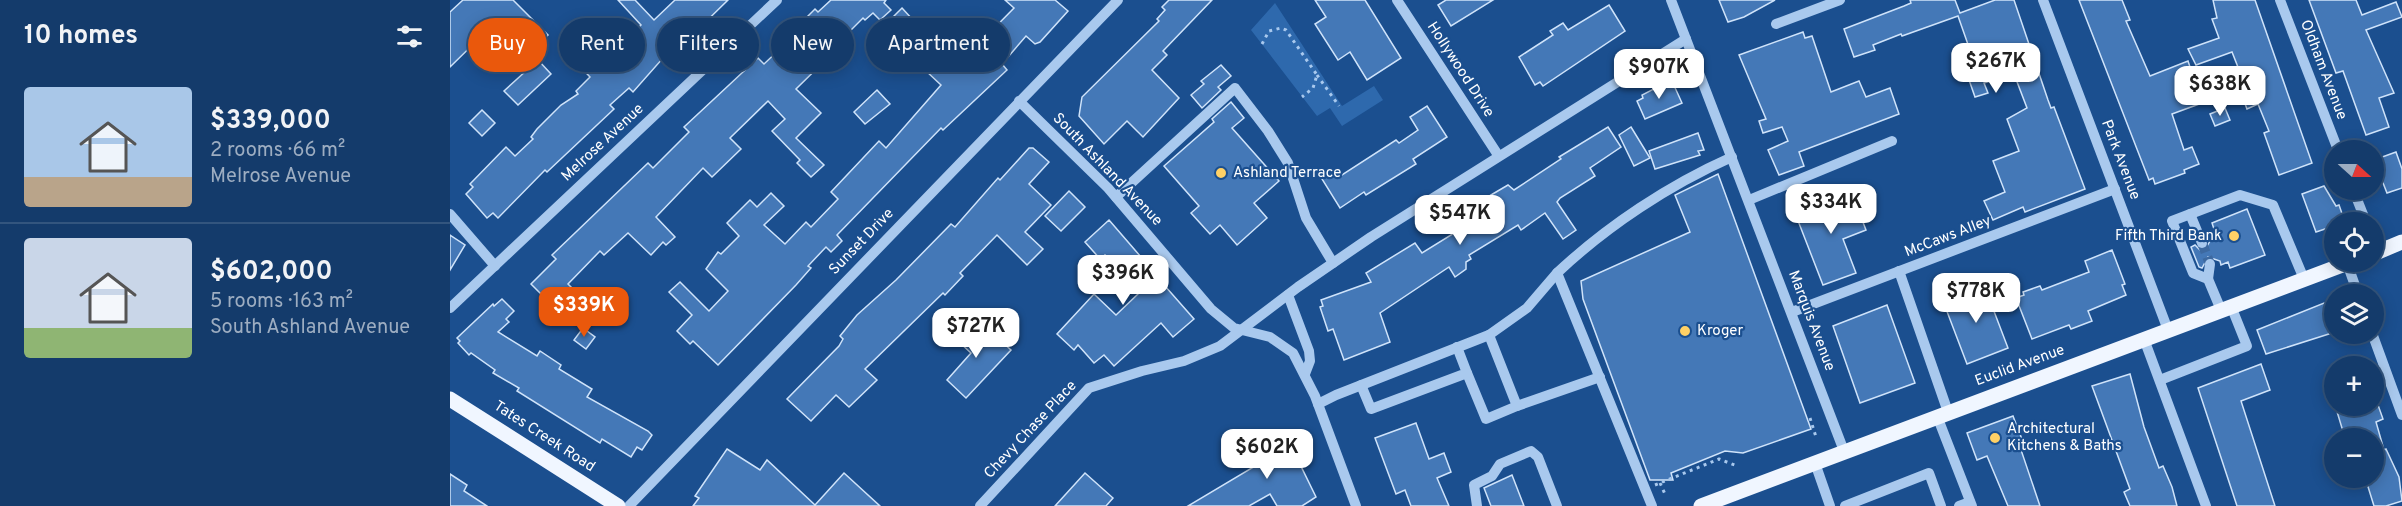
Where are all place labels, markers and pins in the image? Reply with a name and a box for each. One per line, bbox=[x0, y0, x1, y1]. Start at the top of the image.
pin: $267K bbox=[1954, 43, 2038, 94]
pin: $907K bbox=[1617, 49, 1701, 100]
pin: $638K bbox=[2178, 66, 2262, 117]
place label: Ashland Terrace bbox=[1233, 164, 1341, 183]
marker: Ashland Terrace bbox=[1214, 166, 1228, 180]
pin: $334K bbox=[1789, 184, 1873, 235]
pin: $547K bbox=[1418, 195, 1502, 246]
place label: Fifth Third Bank bbox=[2115, 227, 2222, 246]
marker: Fifth Third Bank bbox=[2227, 229, 2241, 243]
pin: $396K bbox=[1081, 255, 1165, 306]
pin: $778K bbox=[1934, 273, 2018, 324]
pin: $339K bbox=[542, 287, 626, 338]
pin: $727K bbox=[934, 308, 1018, 359]
place label: Kroger bbox=[1697, 322, 1744, 341]
marker: Kroger bbox=[1678, 324, 1692, 338]
place label: Architectural Kitchens & Baths bbox=[2007, 420, 2122, 456]
pin: $602K bbox=[1225, 429, 1309, 480]
marker: Architectural Kitchens & Baths bbox=[1988, 431, 2002, 445]

